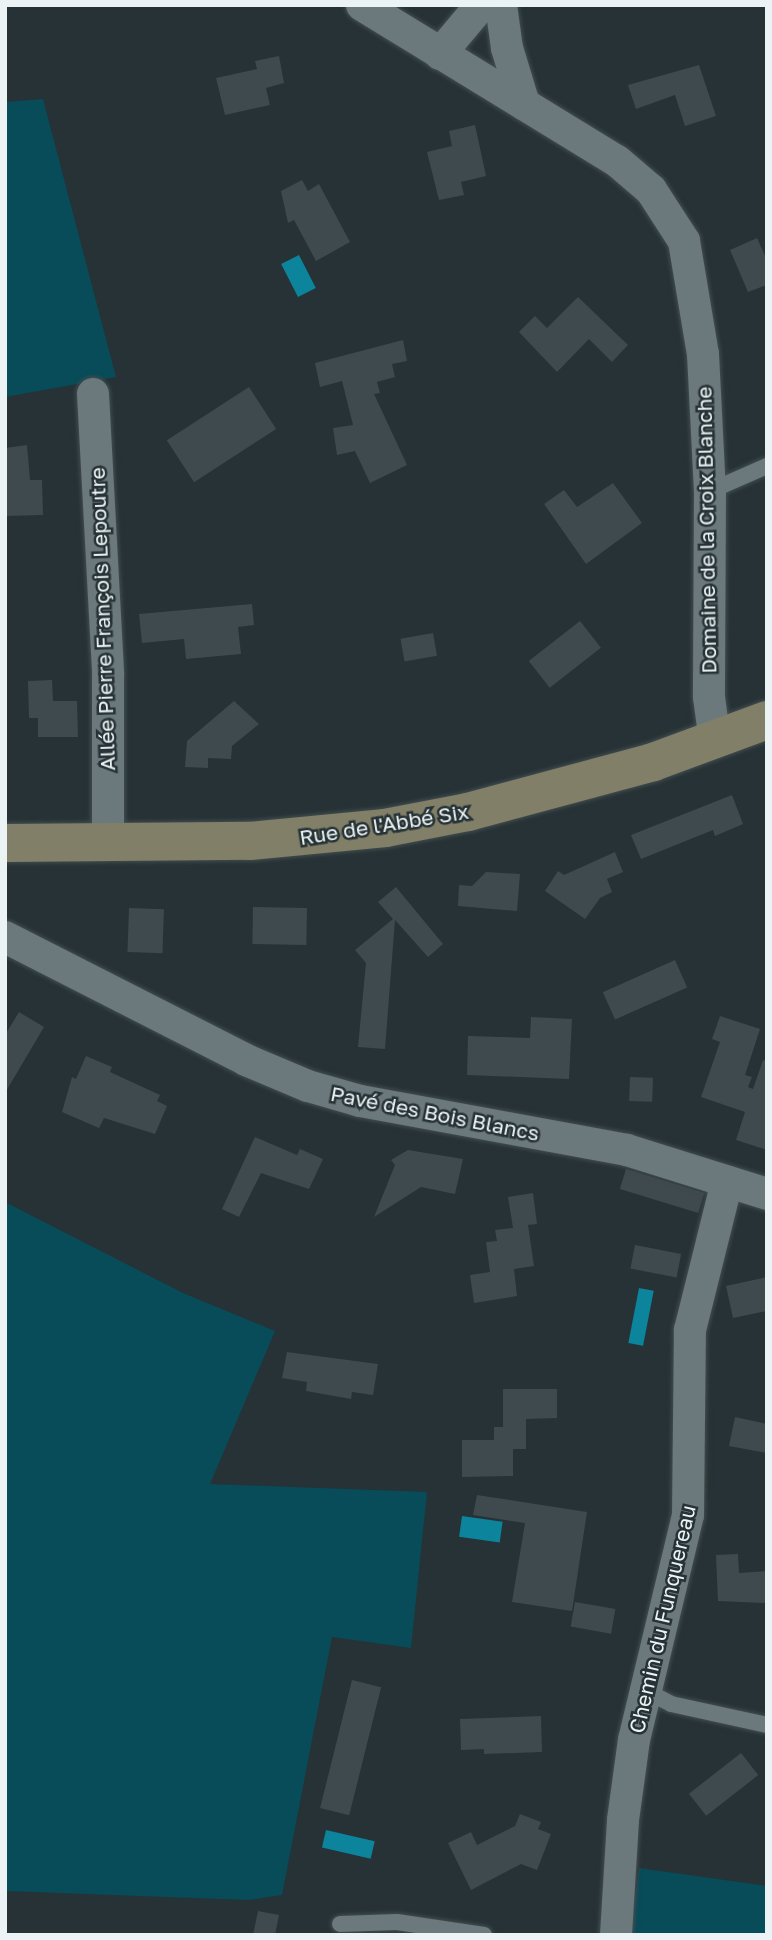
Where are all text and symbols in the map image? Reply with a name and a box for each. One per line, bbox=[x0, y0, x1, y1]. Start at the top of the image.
street label: Domaine de la Croix Blanche bbox=[691, 386, 721, 674]
street label: Allée Pierre François Lepoutre bbox=[84, 467, 120, 771]
street label: Rue de l'Abbé Six bbox=[298, 798, 470, 850]
street label: Pavé des Bois Blancs bbox=[329, 1080, 541, 1146]
street label: Chemin du Funquereau bbox=[623, 1503, 701, 1735]

